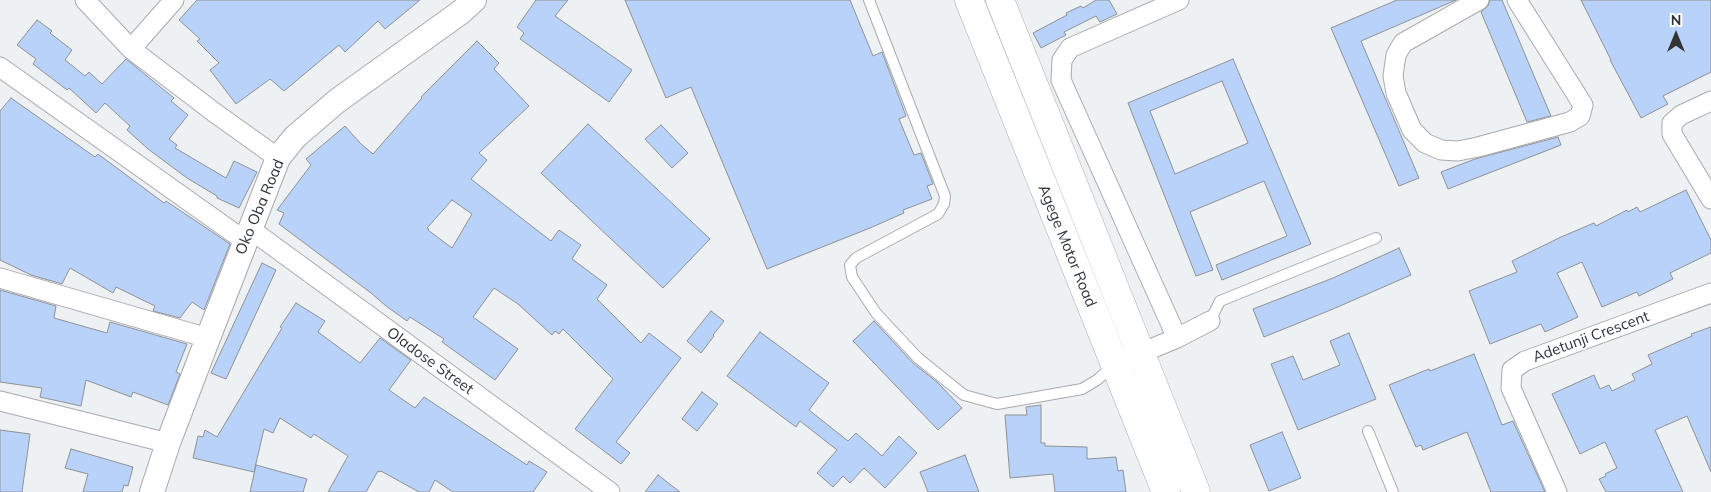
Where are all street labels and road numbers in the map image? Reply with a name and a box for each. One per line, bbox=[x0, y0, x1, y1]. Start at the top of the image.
street label: Oko Oba Road bbox=[232, 157, 288, 257]
street label: Agege Motor Road bbox=[1034, 182, 1100, 310]
street label: Adetunji Crescent bbox=[1530, 308, 1652, 366]
street label: Oladose Street bbox=[383, 324, 477, 398]

